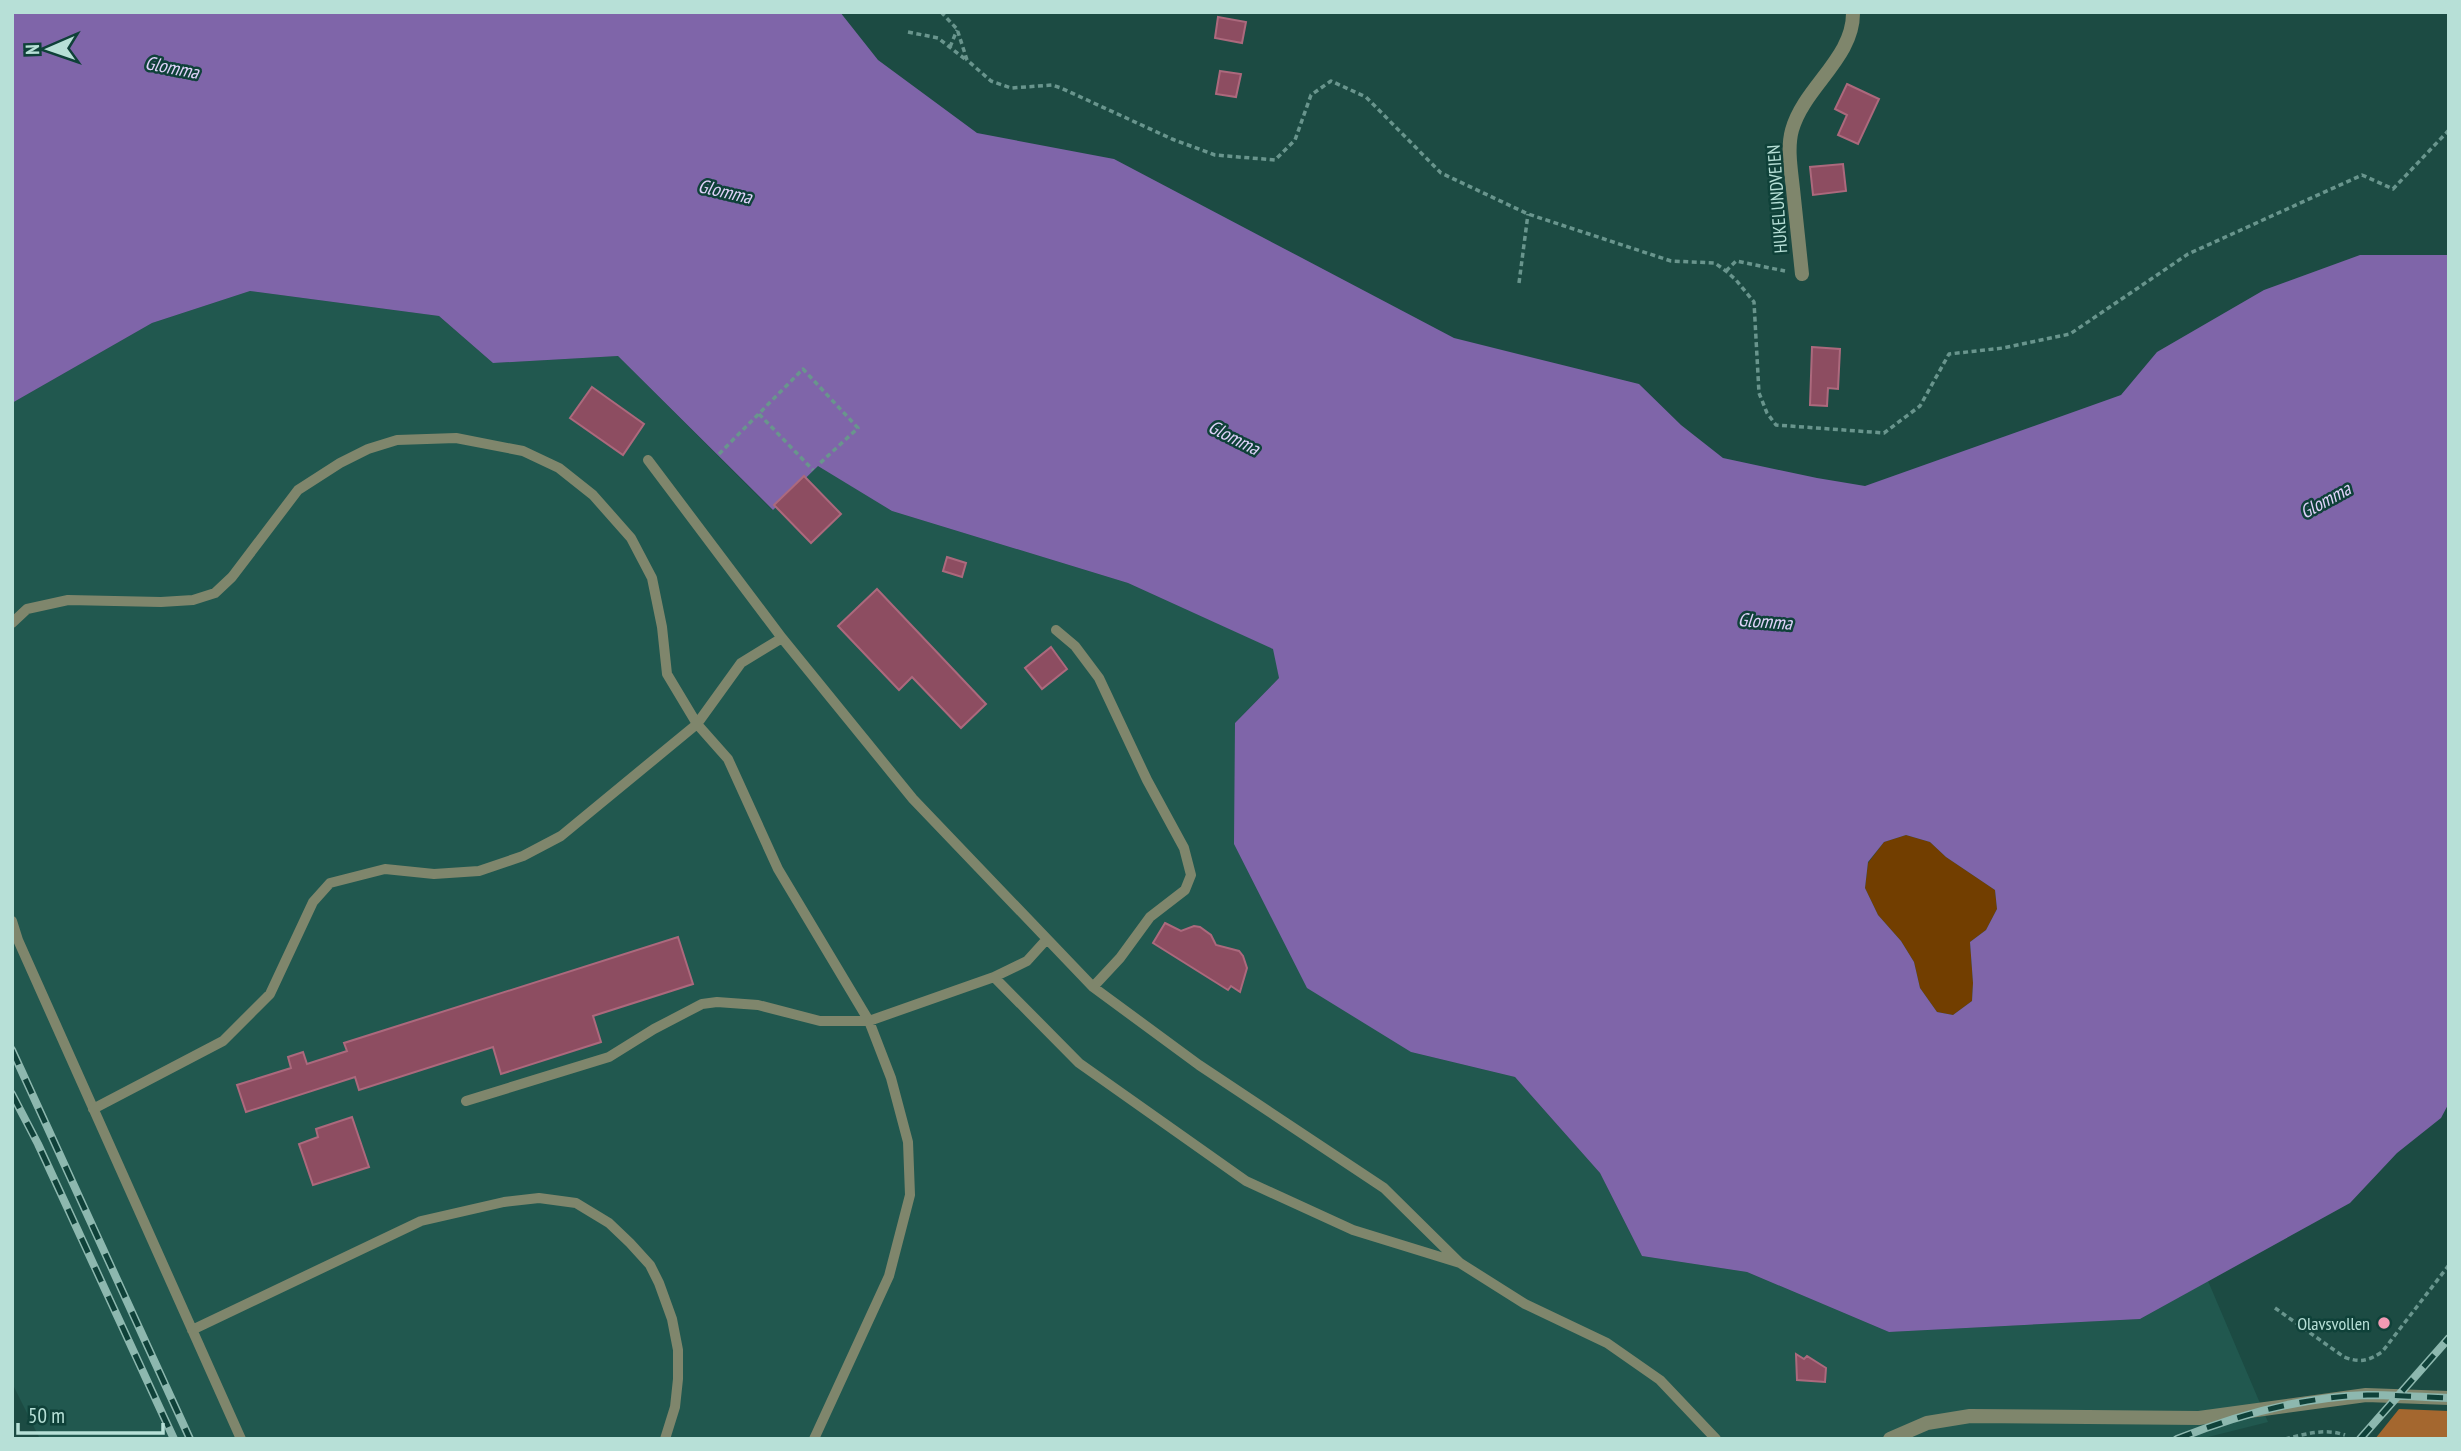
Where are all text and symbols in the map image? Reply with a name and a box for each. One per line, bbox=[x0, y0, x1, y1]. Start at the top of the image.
north arrow bbox=[14, 14, 84, 84]
text: N bbox=[20, 44, 44, 55]
water label: Glomma bbox=[143, 50, 202, 84]
street label: HUKELUNDVEIEN bbox=[1762, 144, 1792, 254]
water label: Glomma bbox=[696, 173, 756, 209]
water label: Glomma bbox=[1204, 414, 1265, 461]
water label: Glomma bbox=[2295, 476, 2356, 524]
water label: Glomma bbox=[1737, 607, 1794, 635]
place label: Olavsvollen bbox=[2297, 1312, 2370, 1335]
marker: Olavsvollen bbox=[2376, 1315, 2392, 1331]
scale bar bbox=[18, 1392, 163, 1436]
text: 50 m bbox=[28, 1402, 65, 1429]

